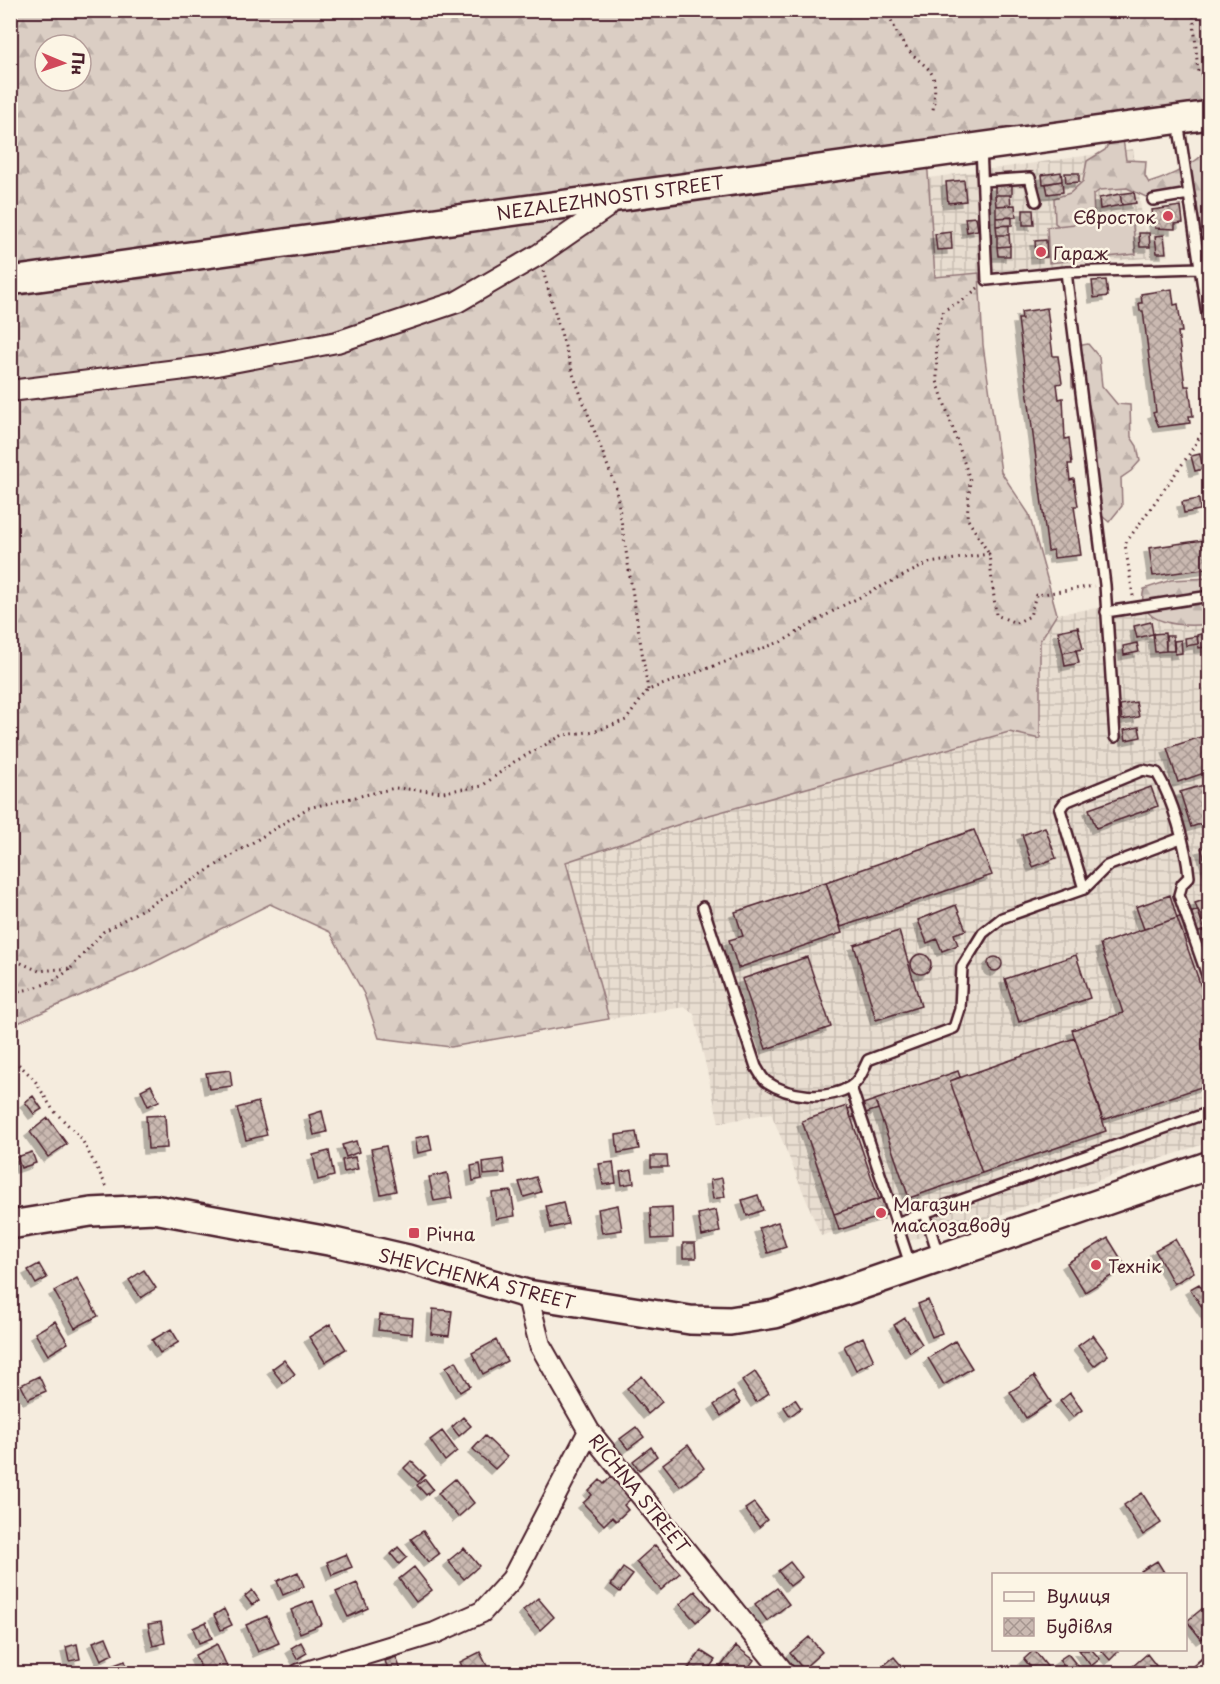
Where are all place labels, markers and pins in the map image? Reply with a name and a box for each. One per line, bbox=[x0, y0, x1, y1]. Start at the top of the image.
place label: Євросток bbox=[1073, 203, 1156, 230]
marker: Євросток bbox=[1161, 209, 1175, 223]
place label: Гараж bbox=[1053, 239, 1109, 266]
marker: Гараж bbox=[1034, 245, 1048, 259]
place label: Магазин маслозаводу bbox=[893, 1190, 1011, 1238]
marker: Магазин маслозаводу bbox=[874, 1206, 888, 1220]
place label: Річна bbox=[426, 1220, 476, 1247]
marker: Річна bbox=[407, 1226, 421, 1240]
place label: Технік bbox=[1108, 1252, 1162, 1279]
marker: Технік bbox=[1089, 1258, 1103, 1272]

